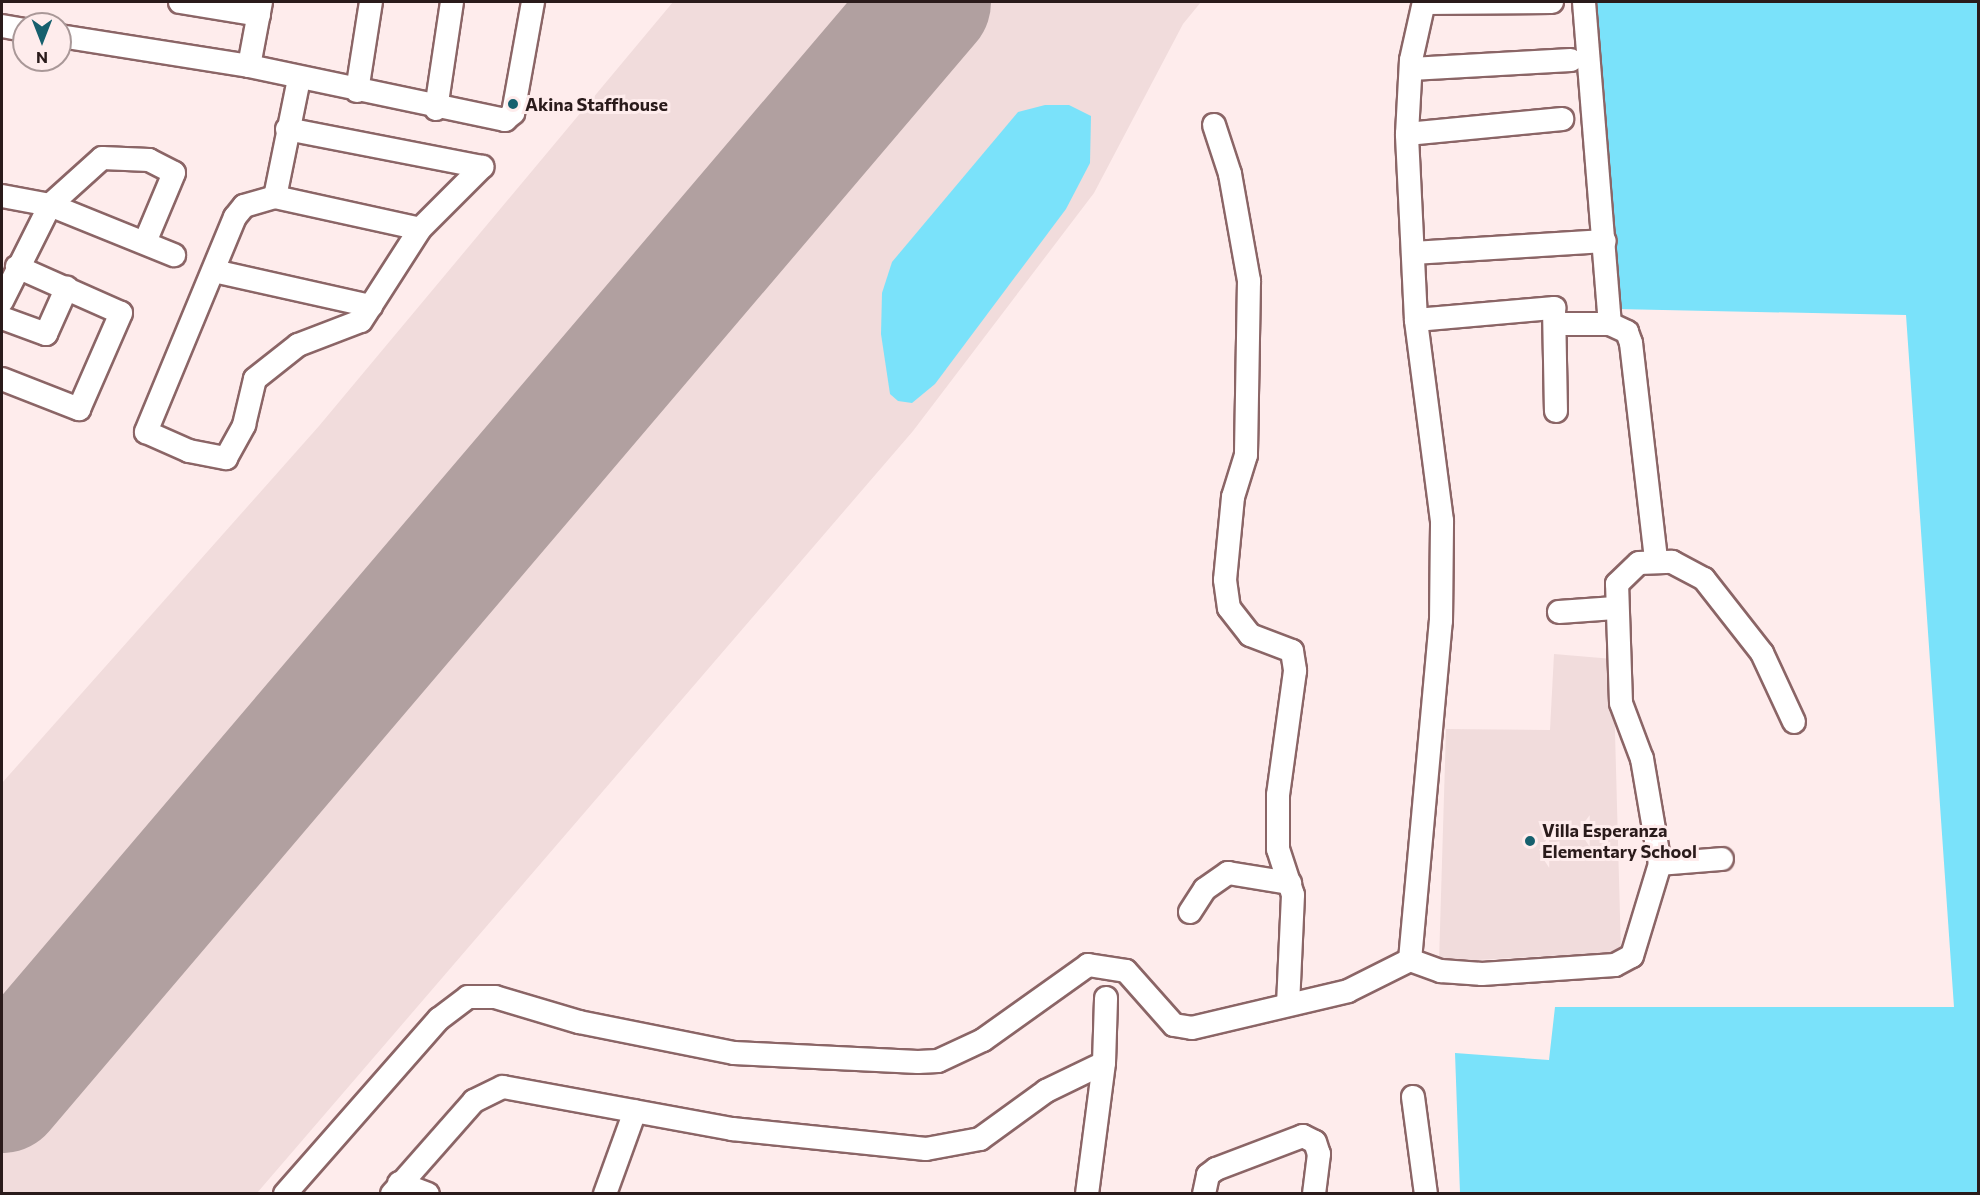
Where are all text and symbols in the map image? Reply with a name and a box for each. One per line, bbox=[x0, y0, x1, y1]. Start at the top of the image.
north arrow bbox=[12, 12, 72, 72]
text: N bbox=[36, 49, 48, 68]
place label: Akina Staffhouse bbox=[525, 93, 668, 115]
marker: Akina Staffhouse bbox=[506, 97, 520, 111]
place label: Villa Esperanza Elementary School bbox=[1542, 820, 1697, 862]
marker: Villa Esperanza Elementary School bbox=[1523, 834, 1537, 848]

